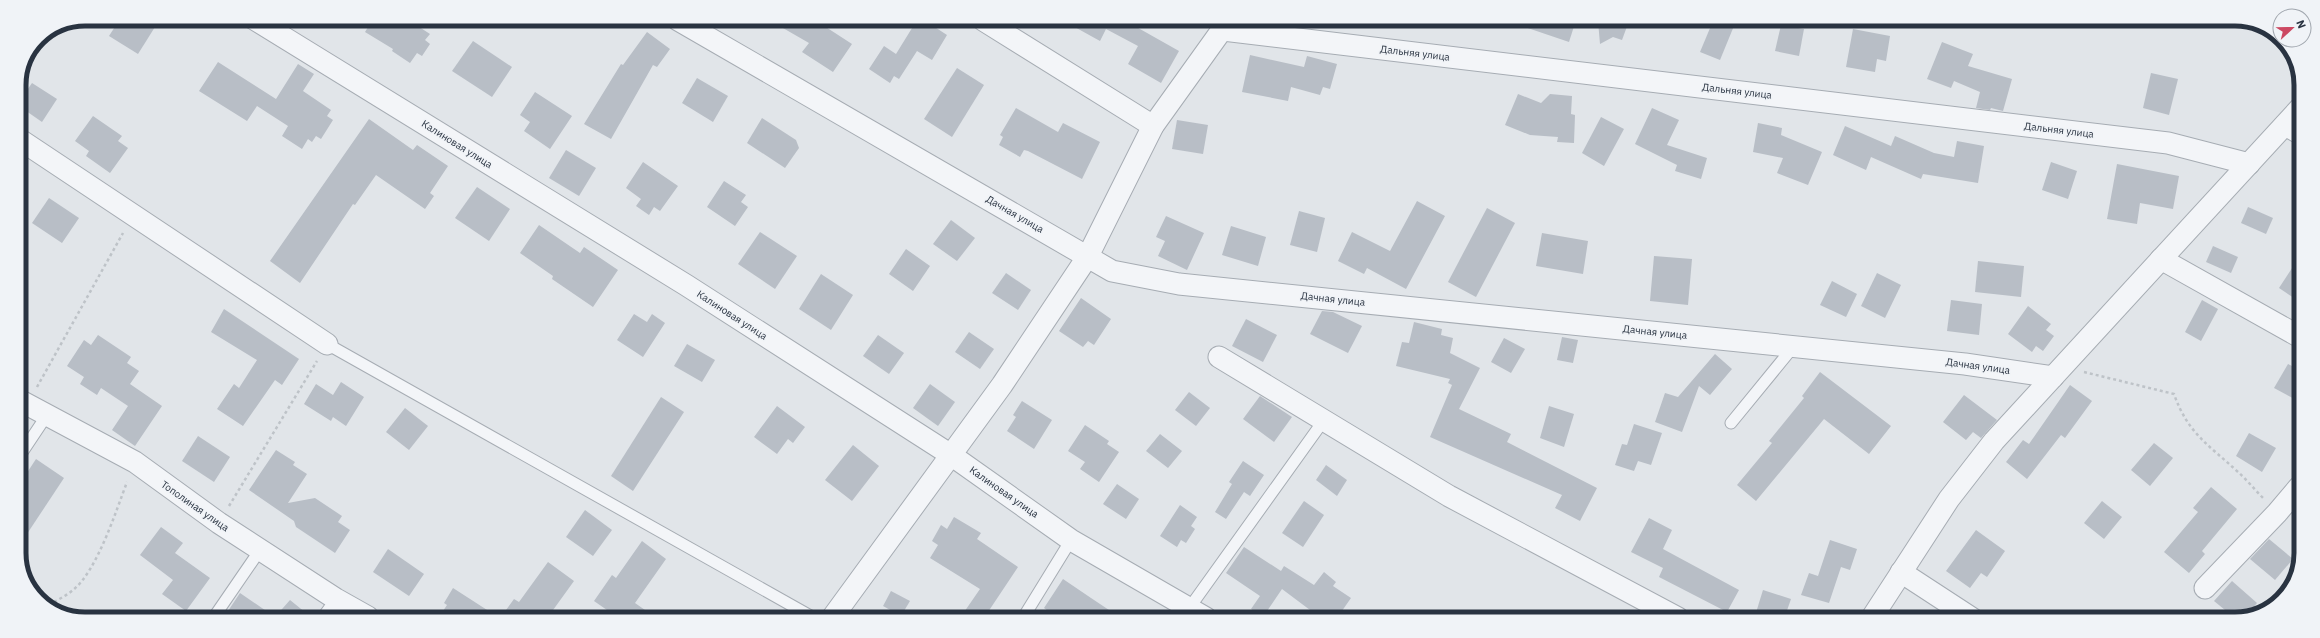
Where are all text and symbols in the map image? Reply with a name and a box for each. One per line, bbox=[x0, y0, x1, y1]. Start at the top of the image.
north arrow bbox=[2272, 8, 2312, 48]
text: N bbox=[2293, 18, 2309, 31]
street label: Дальняя улица bbox=[1379, 42, 1451, 64]
street label: Дальняя улица bbox=[1701, 80, 1773, 102]
street label: Калиновая улица bbox=[419, 117, 495, 171]
street label: Дальняя улица bbox=[2023, 119, 2095, 141]
street label: Дачная улица bbox=[984, 192, 1047, 236]
street label: Калиновая улица bbox=[694, 287, 770, 343]
street label: Дачная улица bbox=[1300, 289, 1366, 309]
street label: Дачная улица bbox=[1622, 322, 1688, 342]
street label: Дачная улица bbox=[1945, 355, 2011, 377]
street label: Калиновая улица bbox=[967, 463, 1042, 521]
street label: Тополиная улица bbox=[158, 478, 232, 535]

